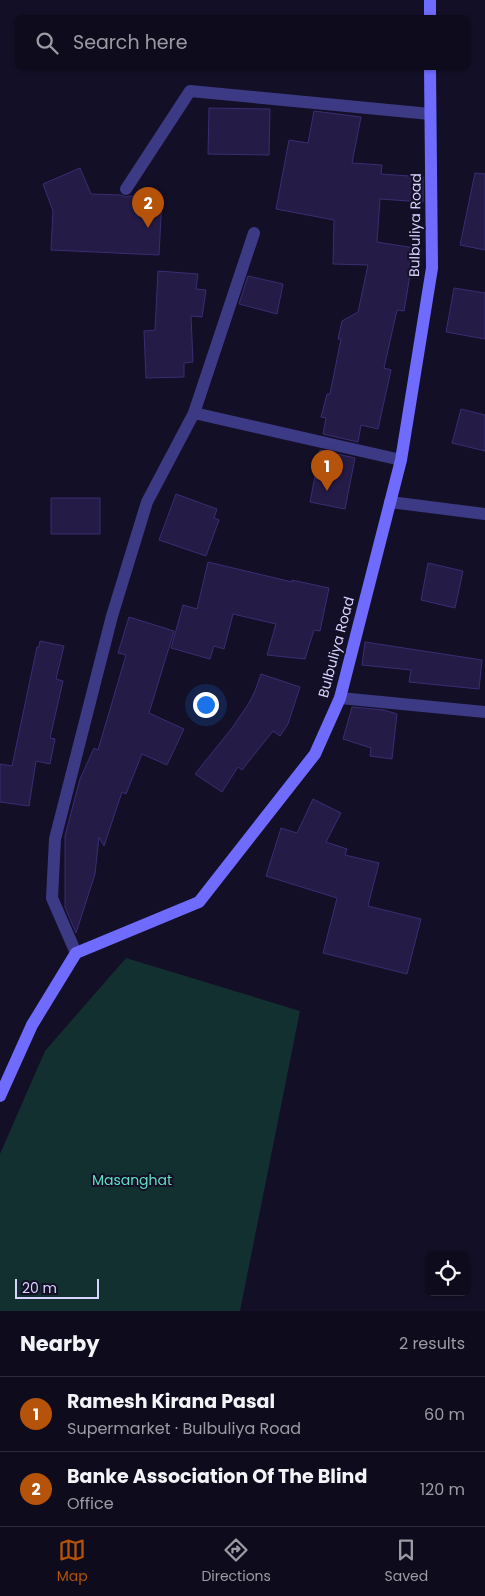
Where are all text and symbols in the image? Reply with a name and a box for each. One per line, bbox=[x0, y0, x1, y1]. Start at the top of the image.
search box bbox=[15, 15, 470, 70]
icon: search bbox=[33, 29, 61, 57]
text: Search here bbox=[73, 29, 187, 56]
street label: Bulbuliya Road bbox=[404, 173, 426, 277]
pin: 2 bbox=[132, 187, 164, 228]
pin: 1 bbox=[311, 450, 343, 491]
street label: Bulbuliya Road bbox=[313, 594, 359, 700]
your location bbox=[193, 692, 219, 718]
park label: Masanghat bbox=[92, 1170, 172, 1190]
map controls bbox=[425, 1251, 470, 1296]
button: locate bbox=[425, 1251, 470, 1296]
scale bar bbox=[15, 1276, 99, 1299]
text: 20 m bbox=[22, 1278, 57, 1298]
text: Nearby bbox=[20, 1329, 100, 1358]
text: 2 results bbox=[399, 1332, 465, 1355]
text: Ramesh Kirana Pasal bbox=[67, 1388, 275, 1415]
text: 1 bbox=[33, 1403, 39, 1426]
text: 60 m bbox=[424, 1403, 465, 1426]
text: Supermarket · Bulbuliya Road bbox=[67, 1417, 301, 1440]
text: Banke Association Of The Blind bbox=[67, 1463, 367, 1490]
text: 2 bbox=[31, 1478, 41, 1501]
text: 120 m bbox=[420, 1478, 465, 1501]
text: Office bbox=[67, 1492, 114, 1515]
tab: Map bbox=[57, 1536, 88, 1587]
tab: Directions bbox=[201, 1536, 271, 1587]
tab: Saved bbox=[384, 1536, 428, 1587]

